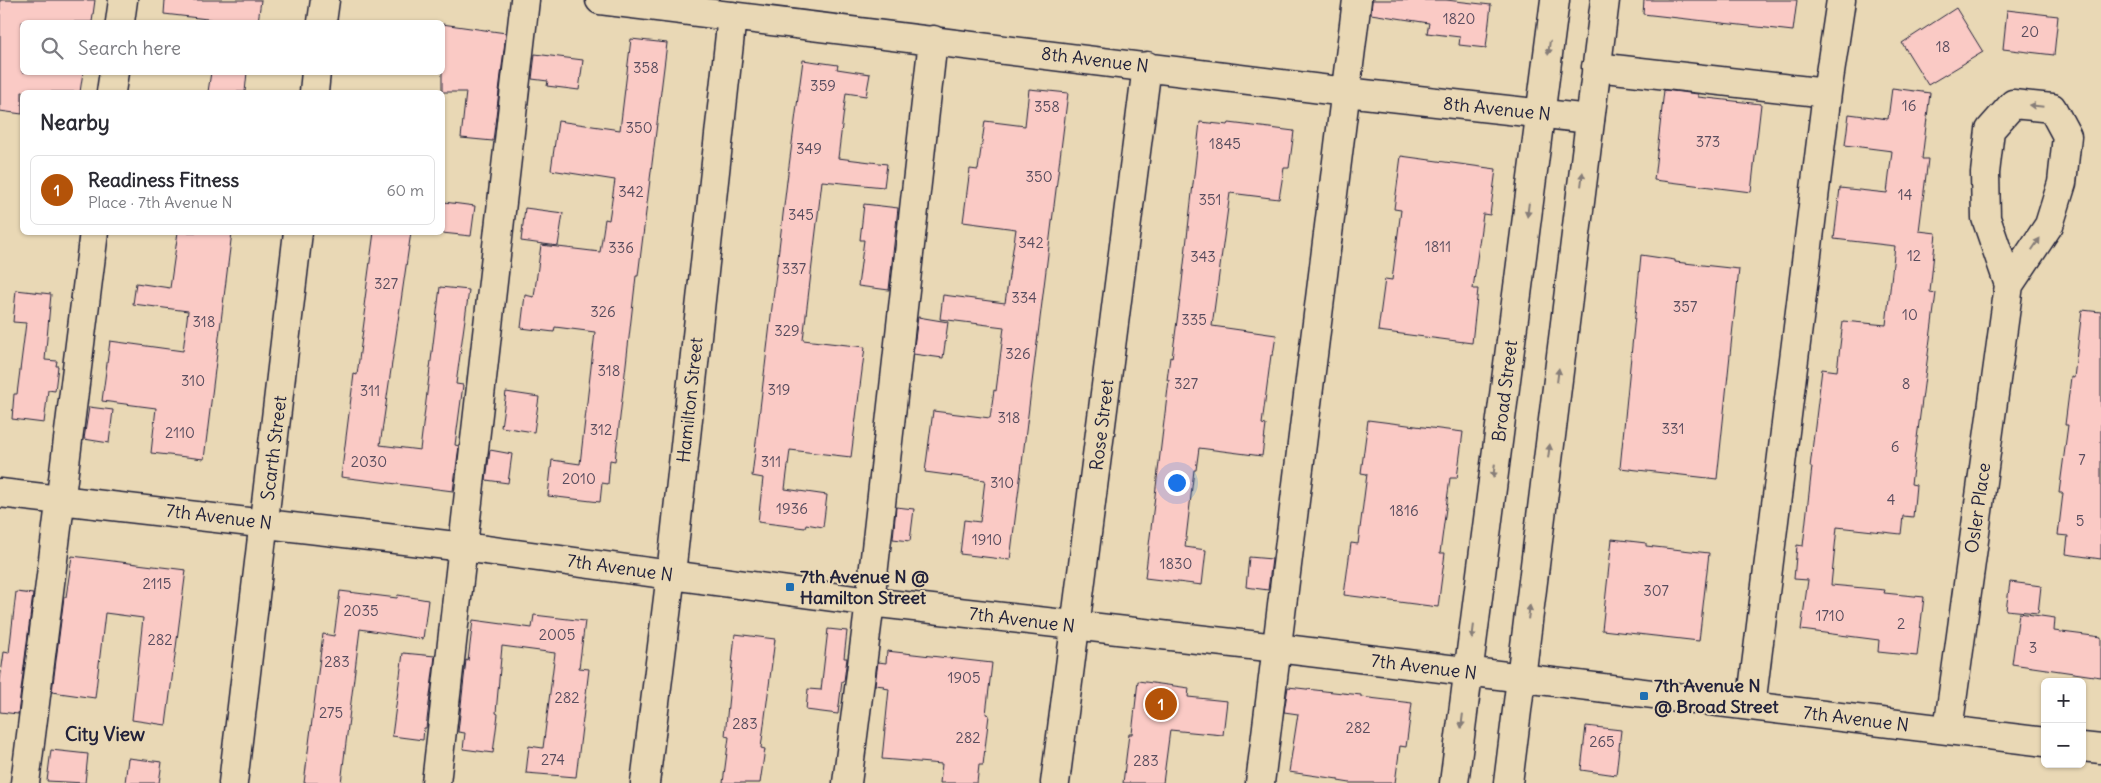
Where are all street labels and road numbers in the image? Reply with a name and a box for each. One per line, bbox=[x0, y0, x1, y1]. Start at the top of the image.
street label: 8th Avenue N bbox=[1040, 41, 1150, 78]
street label: 8th Avenue N bbox=[1442, 91, 1552, 126]
street label: Hamilton Street bbox=[671, 336, 708, 464]
street label: Broad Street bbox=[1487, 339, 1522, 443]
street label: Rose Street bbox=[1085, 378, 1119, 472]
street label: Scarth Street bbox=[256, 394, 291, 502]
street label: Osler Place bbox=[1960, 461, 1995, 555]
street label: 7th Avenue N bbox=[165, 499, 273, 534]
street label: 7th Avenue N bbox=[566, 549, 674, 586]
street label: 7th Avenue N bbox=[968, 602, 1076, 637]
street label: 7th Avenue N bbox=[1370, 649, 1478, 684]
street label: 7th Avenue N bbox=[1802, 701, 1910, 736]

